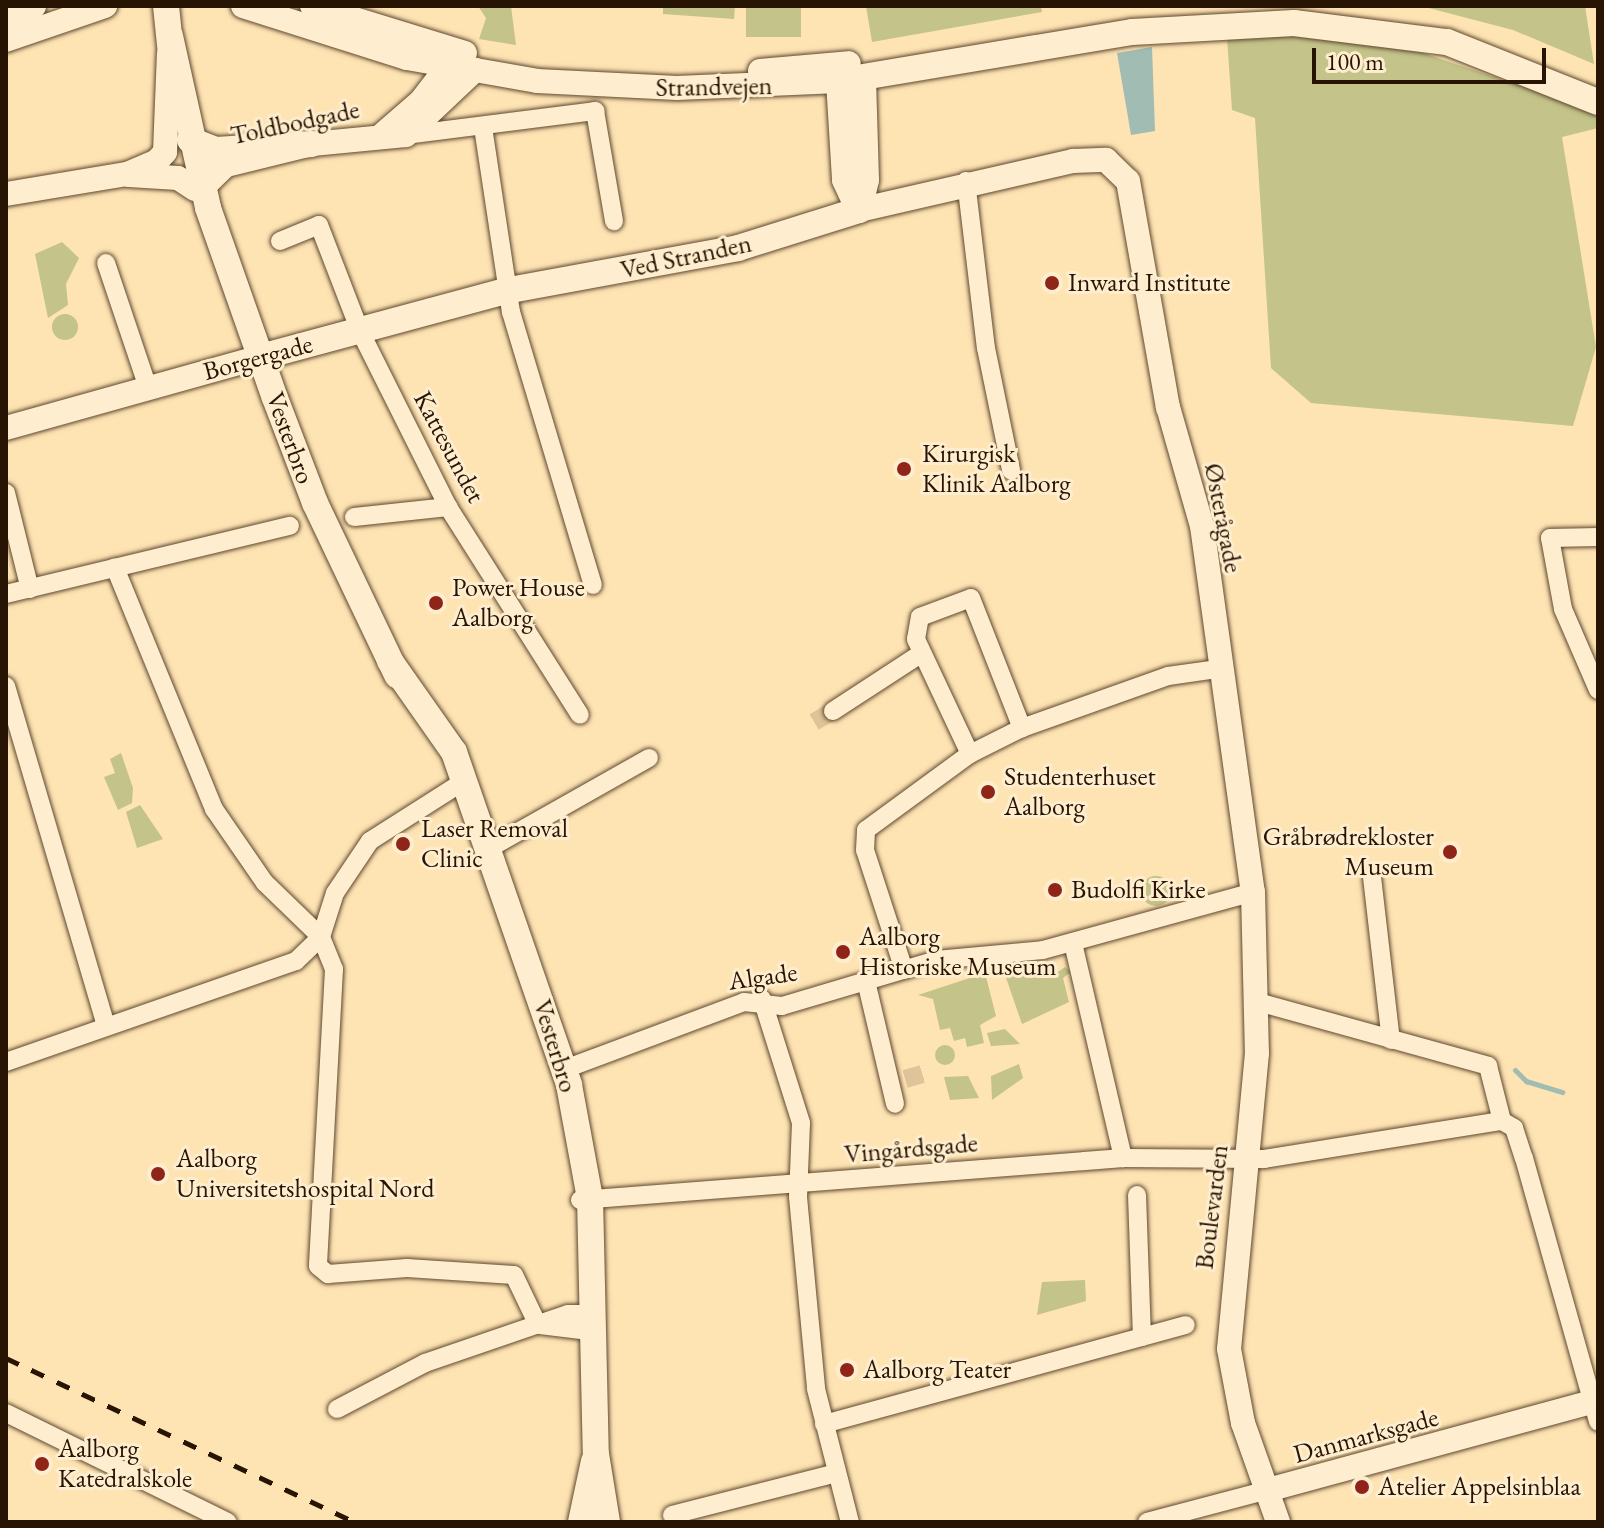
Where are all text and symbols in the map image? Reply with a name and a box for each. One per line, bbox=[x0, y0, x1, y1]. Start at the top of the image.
scale bar bbox=[1316, 32, 1550, 82]
text: 100 m bbox=[1326, 46, 1384, 77]
street label: Strandvejen bbox=[655, 70, 773, 104]
street label: Toldbodgade bbox=[228, 94, 362, 152]
street label: Ved Stranden bbox=[618, 228, 754, 286]
place label: Inward Institute bbox=[1068, 267, 1230, 299]
marker: Inward Institute bbox=[1043, 274, 1061, 292]
street label: Borgergade bbox=[200, 328, 316, 388]
street label: Kattesundet bbox=[407, 386, 491, 508]
street label: Vesterbro bbox=[259, 388, 321, 488]
place label: Kirurgisk Klinik Aalborg bbox=[922, 438, 1071, 500]
marker: Kirurgisk Klinik Aalborg bbox=[893, 458, 915, 480]
street label: Østerågade bbox=[1197, 461, 1249, 575]
place label: Power House Aalborg bbox=[452, 572, 585, 634]
marker: Power House Aalborg bbox=[427, 594, 445, 612]
place label: Studenterhuset Aalborg bbox=[1004, 761, 1156, 822]
marker: Studenterhuset Aalborg bbox=[979, 783, 997, 801]
place label: Laser Removal Clinic bbox=[421, 813, 568, 874]
place label: Gråbrødrekloster Museum bbox=[1263, 821, 1434, 882]
marker: Laser Removal Clinic bbox=[392, 833, 414, 855]
marker: Gråbrødrekloster Museum bbox=[1441, 843, 1459, 861]
place label: Budolfi Kirke bbox=[1071, 874, 1206, 906]
marker: Budolfi Kirke bbox=[1046, 881, 1064, 899]
place label: Aalborg Historiske Museum bbox=[859, 921, 1056, 982]
marker: Aalborg Historiske Museum bbox=[834, 943, 852, 961]
street label: Algade bbox=[727, 957, 799, 997]
street label: Vesterbro bbox=[526, 996, 584, 1096]
street label: Vingårdsgade bbox=[843, 1128, 979, 1170]
place label: Aalborg Universitetshospital Nord bbox=[176, 1143, 434, 1204]
street label: Boulevarden bbox=[1189, 1143, 1235, 1271]
marker: Aalborg Universitetshospital Nord bbox=[147, 1163, 169, 1185]
place label: Aalborg Teater bbox=[863, 1354, 1011, 1386]
marker: Aalborg Teater bbox=[838, 1361, 856, 1379]
street label: Danmarksgade bbox=[1290, 1402, 1442, 1470]
place label: Aalborg Katedralskole bbox=[58, 1433, 192, 1494]
marker: Aalborg Katedralskole bbox=[33, 1455, 51, 1473]
place label: Atelier Appelsinblaa bbox=[1378, 1471, 1581, 1503]
marker: Atelier Appelsinblaa bbox=[1353, 1478, 1371, 1496]

